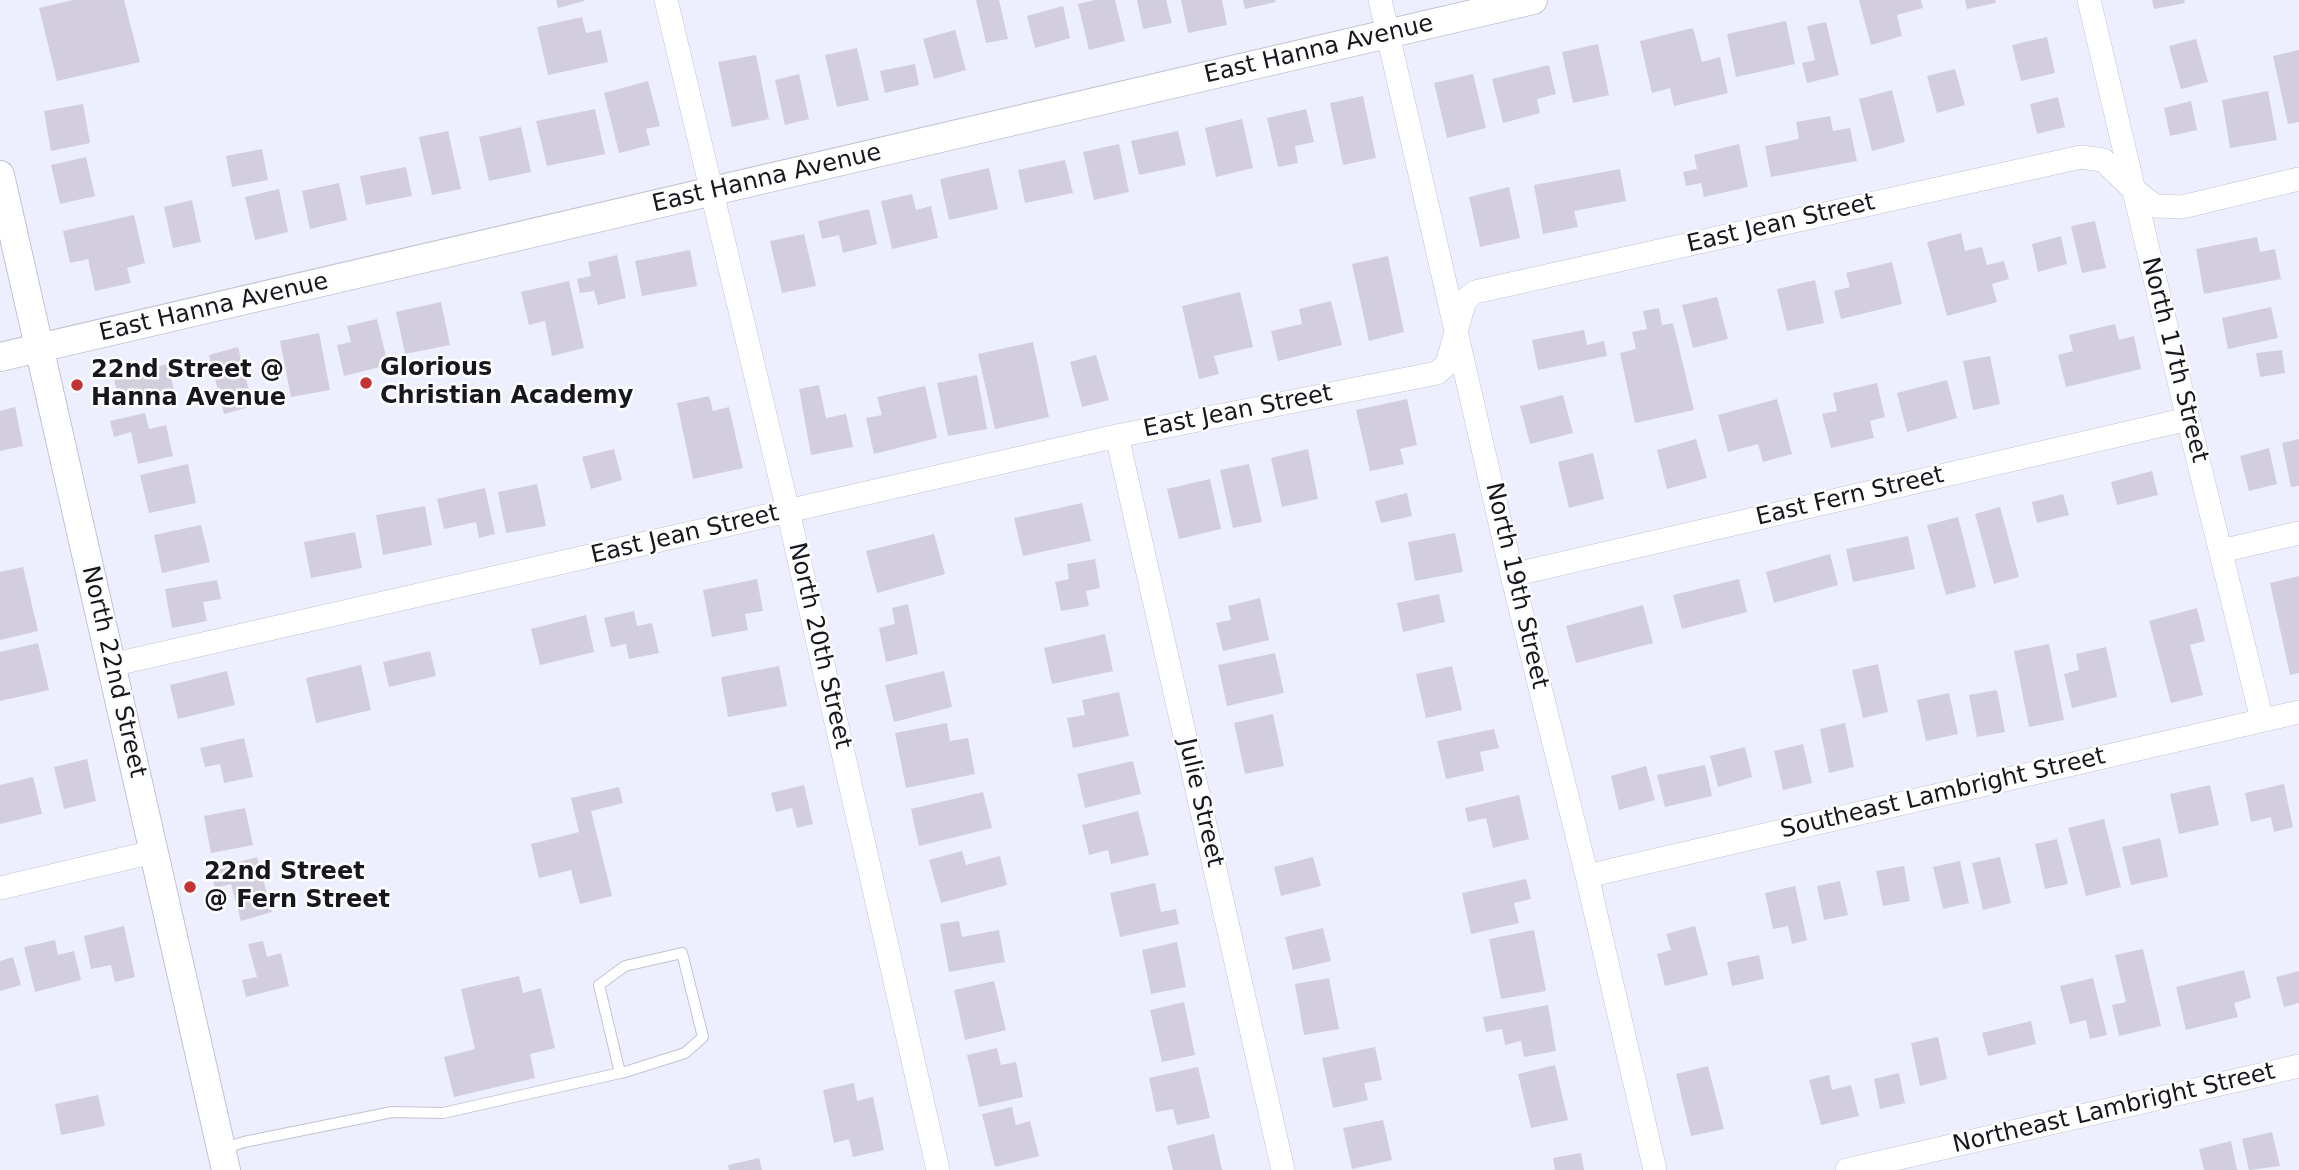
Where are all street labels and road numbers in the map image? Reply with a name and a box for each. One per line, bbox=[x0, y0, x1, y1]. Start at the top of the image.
street label: East Hanna Avenue bbox=[1202, 10, 1436, 90]
street label: East Hanna Avenue bbox=[650, 139, 884, 219]
street label: East Jean Street bbox=[1684, 188, 1878, 260]
street label: North 17th Street bbox=[2135, 254, 2213, 466]
street label: East Hanna Avenue bbox=[97, 268, 331, 348]
street label: East Jean Street bbox=[1141, 380, 1335, 444]
street label: East Fern Street bbox=[1753, 461, 1947, 533]
street label: North 19th Street bbox=[1478, 480, 1554, 692]
street label: East Jean Street bbox=[588, 499, 782, 571]
street label: North 20th Street bbox=[781, 540, 857, 752]
street label: North 22nd Street bbox=[75, 563, 151, 781]
street label: Julie Street bbox=[1171, 736, 1229, 870]
street label: Southeast Lambright Street bbox=[1778, 743, 2108, 845]
street label: Northeast Lambright Street bbox=[1950, 1058, 2278, 1160]

